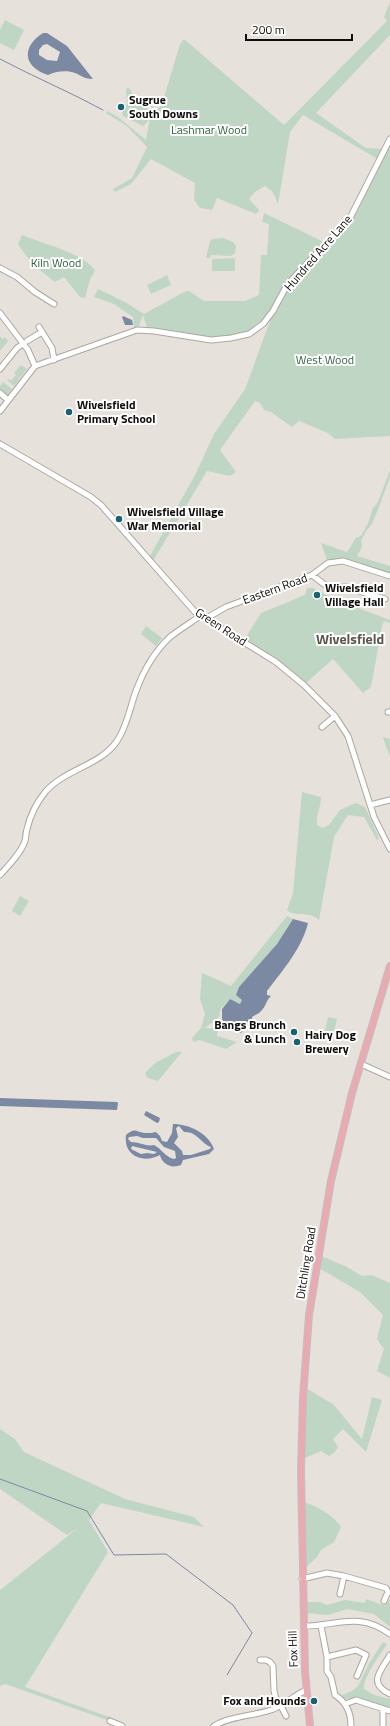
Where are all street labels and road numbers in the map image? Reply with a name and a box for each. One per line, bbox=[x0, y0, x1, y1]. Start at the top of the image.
street label: Hundred Acre Lane bbox=[279, 210, 356, 295]
street label: Eastern Road bbox=[240, 568, 310, 609]
street label: Green Road bbox=[192, 603, 251, 651]
street label: Ditchling Road bbox=[290, 1225, 321, 1300]
street label: Fox Hill bbox=[282, 1630, 303, 1668]

